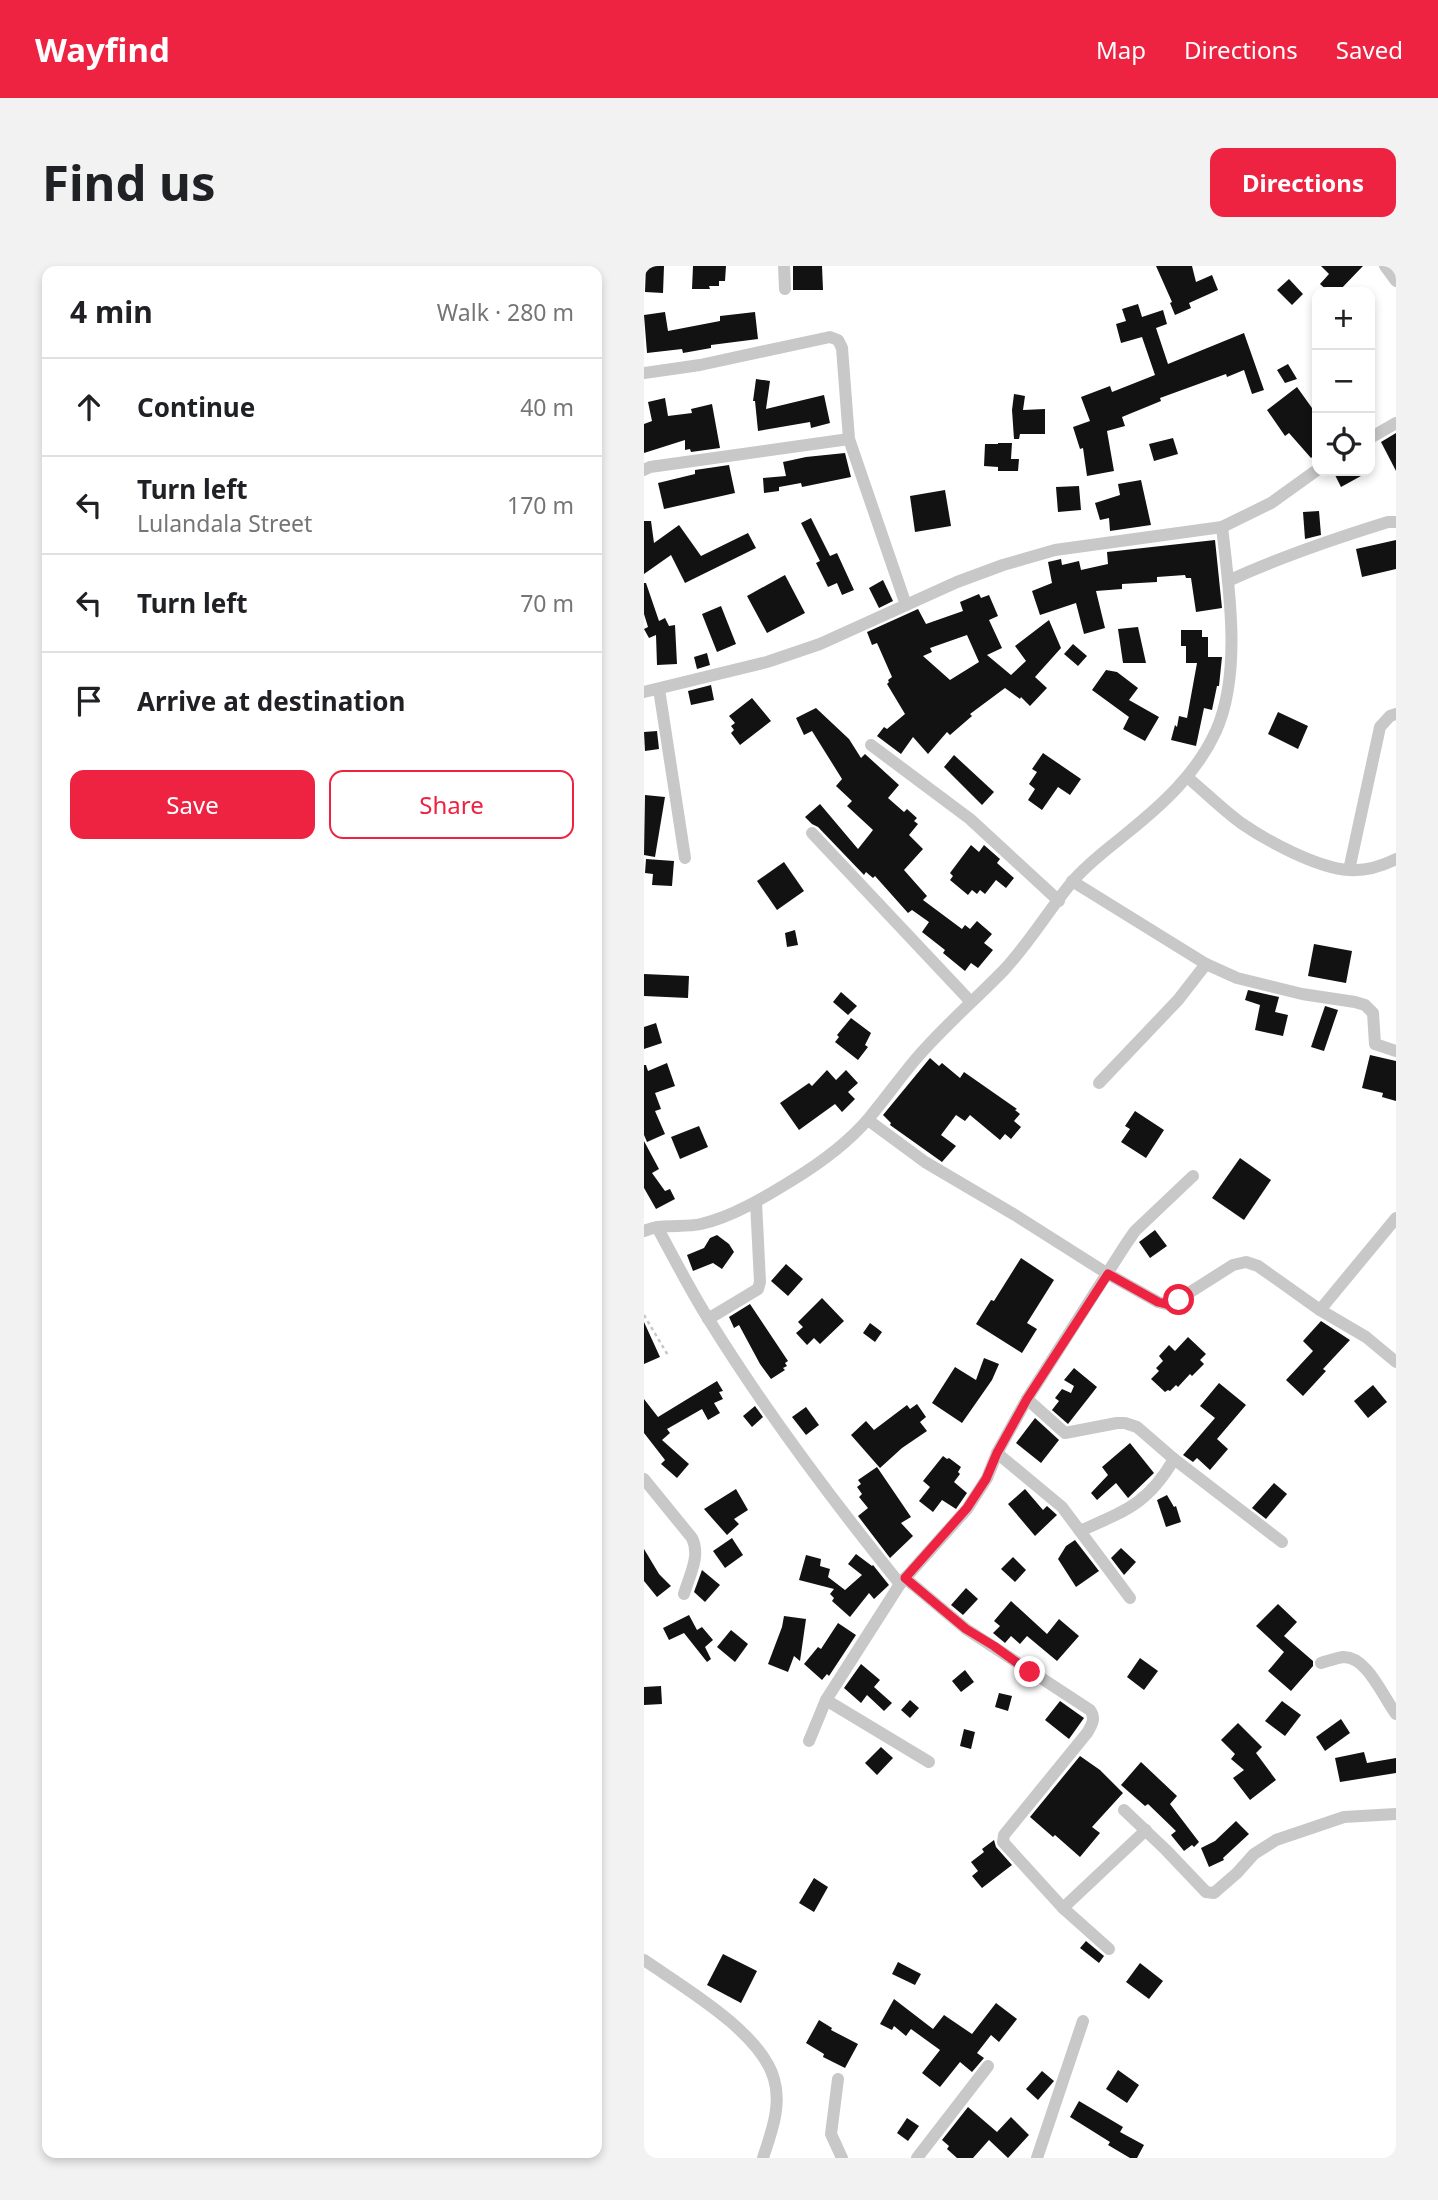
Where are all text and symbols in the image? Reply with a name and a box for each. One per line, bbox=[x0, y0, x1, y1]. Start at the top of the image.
text: Wayfind bbox=[35, 27, 170, 72]
text: Map bbox=[1096, 33, 1146, 66]
text: Directions bbox=[1184, 33, 1298, 66]
text: Saved bbox=[1336, 33, 1403, 66]
button: Directions bbox=[1210, 148, 1396, 217]
text: Find us bbox=[42, 149, 216, 215]
map controls bbox=[1312, 287, 1375, 476]
button: + bbox=[1312, 287, 1375, 350]
text: 4 min bbox=[70, 291, 153, 332]
text: Walk · 280 m bbox=[437, 296, 574, 328]
button: − bbox=[1312, 350, 1375, 413]
icon: ahead bbox=[70, 388, 108, 426]
text: Continue bbox=[137, 389, 255, 425]
text: 40 m bbox=[520, 391, 574, 423]
button: locate bbox=[1312, 413, 1375, 476]
text: Turn left bbox=[137, 471, 248, 507]
icon: left bbox=[70, 486, 108, 524]
text: 170 m bbox=[507, 489, 574, 521]
text: Lulandala Street bbox=[137, 507, 312, 539]
icon: left bbox=[70, 584, 108, 622]
text: Turn left bbox=[137, 585, 248, 621]
text: 70 m bbox=[520, 587, 574, 619]
icon: arrive bbox=[70, 682, 108, 720]
text: Arrive at destination bbox=[137, 683, 406, 719]
button: Save bbox=[70, 770, 315, 839]
button: Share bbox=[329, 770, 574, 839]
route start bbox=[1163, 1284, 1194, 1315]
route end bbox=[1014, 1656, 1045, 1687]

